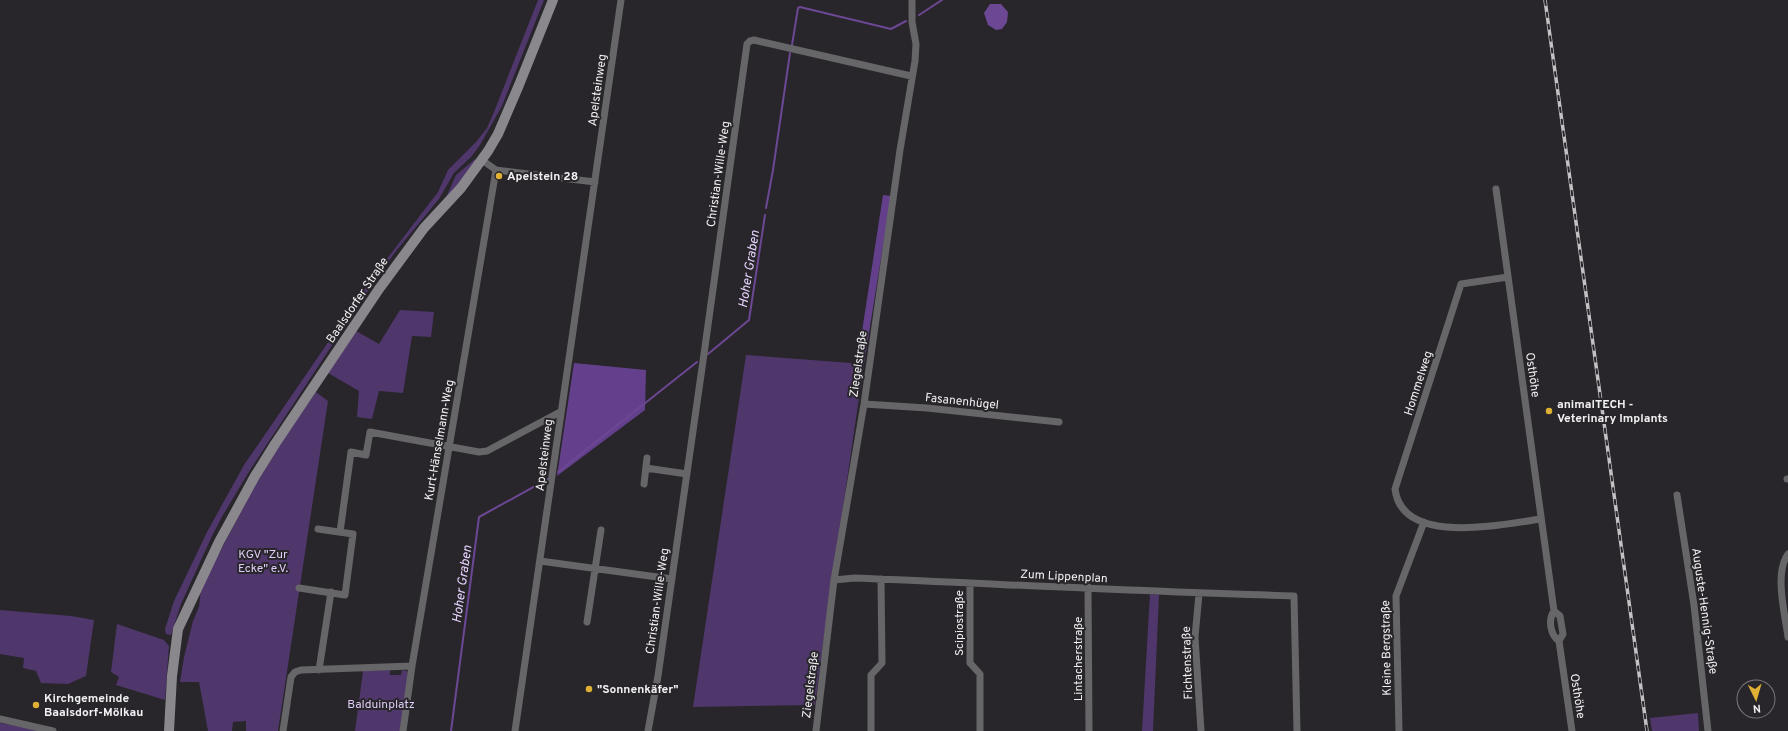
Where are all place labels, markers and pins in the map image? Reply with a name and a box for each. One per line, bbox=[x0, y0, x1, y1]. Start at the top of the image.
place label: Apelstein 28 bbox=[507, 169, 578, 185]
marker: Apelstein 28 bbox=[494, 171, 504, 181]
place label: animalTECH - Veterinary Implants bbox=[1557, 397, 1668, 427]
marker: animalTECH - Veterinary Implants bbox=[1544, 406, 1554, 416]
place label: "Sonnenkäfer" bbox=[597, 682, 679, 698]
marker: "Sonnenkäfer" bbox=[584, 684, 594, 694]
place label: Kirchgemeinde Baalsdorf-Mölkau bbox=[44, 691, 143, 721]
marker: Kirchgemeinde Baalsdorf-Mölkau bbox=[31, 700, 41, 710]

